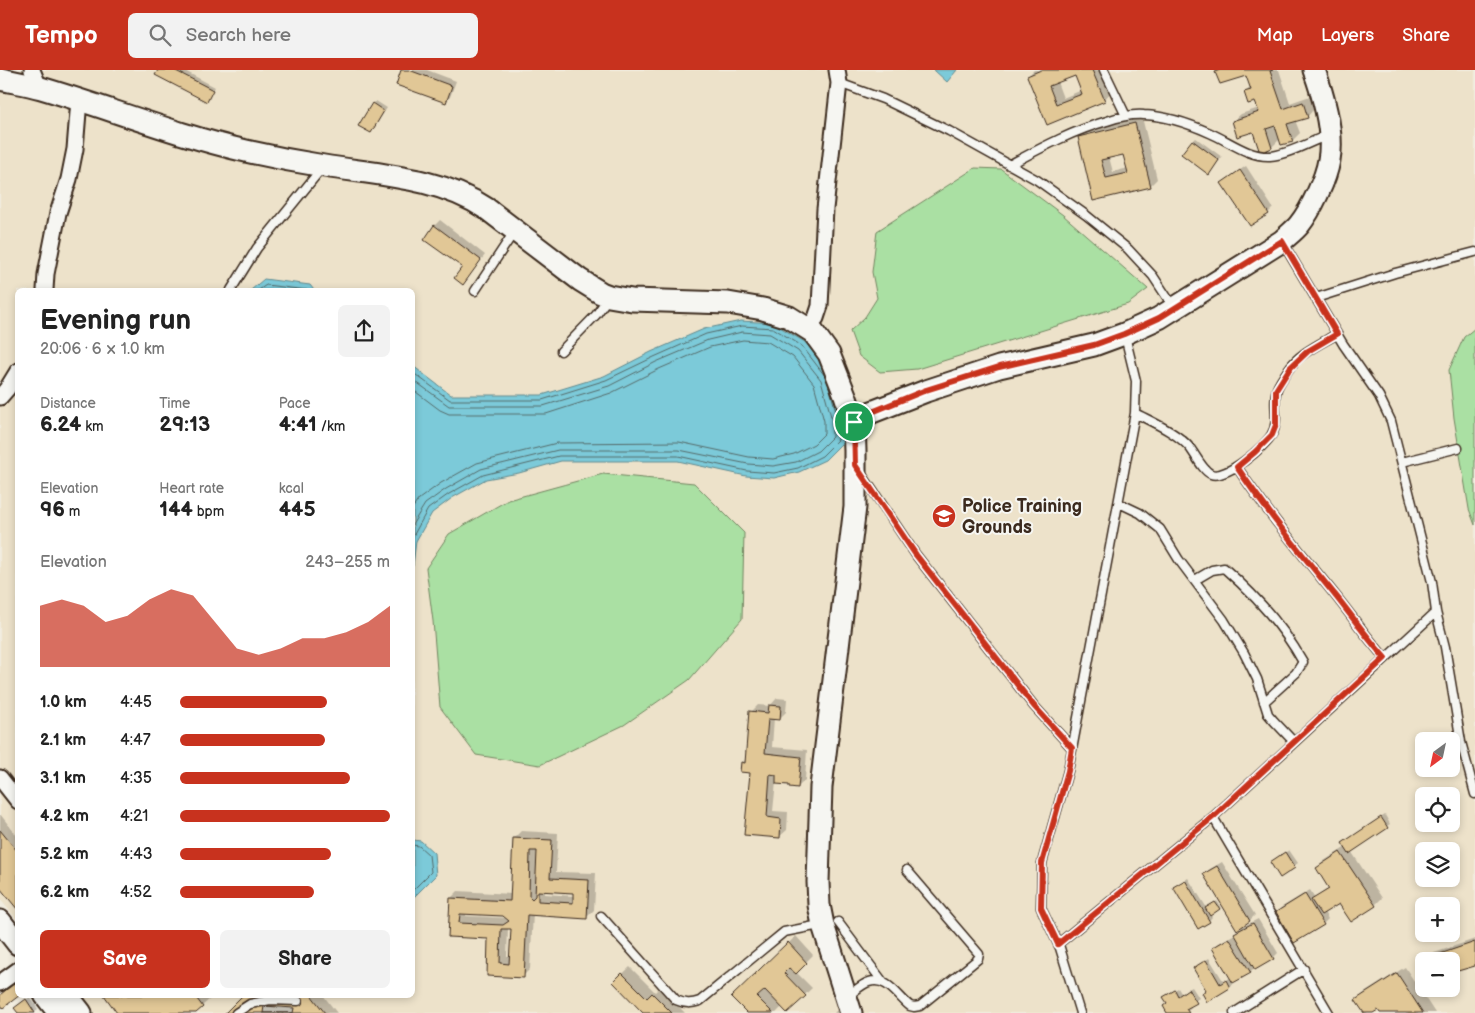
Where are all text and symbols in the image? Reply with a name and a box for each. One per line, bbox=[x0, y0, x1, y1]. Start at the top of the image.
search box bbox=[128, 13, 478, 58]
text: Tempo bbox=[25, 21, 98, 50]
icon: search bbox=[146, 21, 174, 49]
text: Search here bbox=[186, 24, 291, 47]
text: Map bbox=[1257, 25, 1293, 46]
text: Layers bbox=[1321, 25, 1374, 46]
text: Share bbox=[1402, 25, 1450, 46]
text: Evening run bbox=[40, 304, 191, 337]
button: share bbox=[338, 305, 390, 357]
text: 20:06 · 6 × 1.0 km bbox=[40, 340, 165, 359]
text: Distance bbox=[40, 395, 96, 412]
text: Time bbox=[159, 395, 190, 412]
text: Pace bbox=[279, 395, 311, 412]
pin bbox=[833, 401, 875, 443]
icon: arrive bbox=[840, 408, 868, 436]
text: 6.24 bbox=[40, 412, 81, 437]
text: 29:13 bbox=[159, 412, 210, 437]
text: 4:41 bbox=[279, 412, 317, 437]
text: km bbox=[81, 418, 104, 435]
text: /km bbox=[317, 418, 345, 435]
text: Elevation bbox=[40, 480, 98, 497]
text: Heart rate bbox=[159, 480, 224, 497]
text: kcal bbox=[279, 480, 304, 497]
place label: Police Training Grounds bbox=[962, 496, 1082, 538]
text: 96 bbox=[40, 497, 65, 522]
text: 144 bbox=[159, 497, 193, 522]
text: 445 bbox=[279, 497, 316, 522]
text: m bbox=[65, 503, 80, 520]
text: bpm bbox=[193, 503, 224, 520]
school or university icon: Police Training Grounds bbox=[931, 503, 957, 529]
text: Elevation bbox=[40, 553, 107, 572]
text: 243–255 m bbox=[305, 553, 390, 572]
text: 1.0 km bbox=[40, 693, 87, 712]
text: 4:45 bbox=[120, 693, 152, 712]
text: 2.1 km bbox=[40, 731, 86, 750]
text: 4:47 bbox=[120, 731, 151, 750]
north arrow bbox=[1415, 732, 1460, 778]
map controls bbox=[1415, 732, 1460, 997]
text: 3.1 km bbox=[40, 769, 86, 788]
text: 4:35 bbox=[120, 769, 152, 788]
button: locate bbox=[1415, 787, 1460, 832]
text: 4.2 km bbox=[40, 807, 89, 826]
text: 4:21 bbox=[120, 807, 148, 826]
button: layers bbox=[1415, 842, 1460, 887]
text: 5.2 km bbox=[40, 845, 89, 864]
text: 4:43 bbox=[120, 845, 153, 864]
text: 6.2 km bbox=[40, 883, 89, 902]
text: 4:52 bbox=[120, 883, 152, 902]
button: + bbox=[1415, 897, 1460, 942]
button: Save bbox=[40, 930, 210, 988]
button: Share bbox=[220, 930, 390, 988]
button: − bbox=[1415, 952, 1460, 997]

